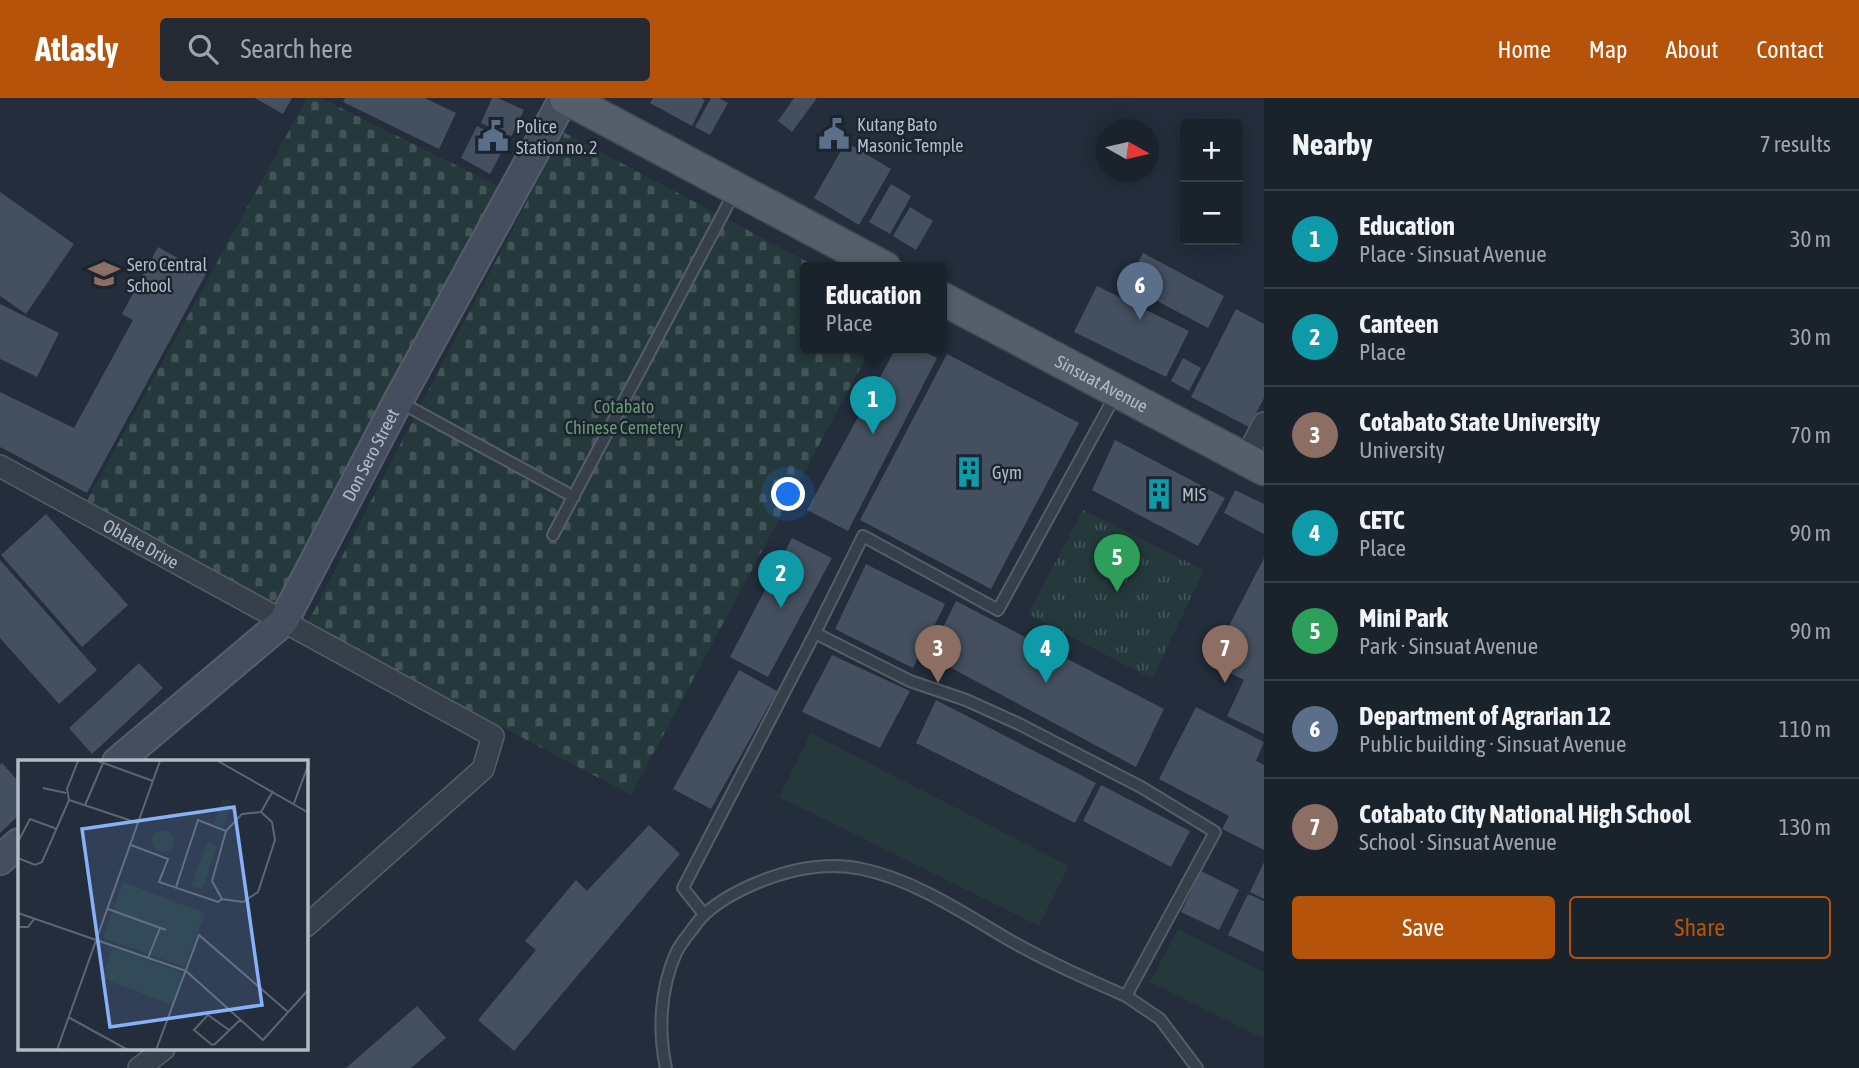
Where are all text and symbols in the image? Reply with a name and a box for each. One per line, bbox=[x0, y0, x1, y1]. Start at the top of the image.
search box bbox=[160, 18, 650, 81]
text: Atlasly bbox=[35, 30, 118, 68]
icon: search bbox=[184, 30, 222, 68]
text: Search here bbox=[240, 34, 353, 64]
text: Home bbox=[1497, 36, 1551, 63]
text: Map bbox=[1589, 36, 1627, 63]
text: About bbox=[1665, 36, 1718, 63]
text: Contact bbox=[1756, 36, 1824, 63]
place label: Kutang Bato Masonic Temple bbox=[857, 114, 964, 156]
place label: Police Station no. 2 bbox=[516, 116, 597, 158]
public building icon: Kutang Bato Masonic Temple bbox=[817, 117, 851, 151]
public building icon: Police Station no. 2 bbox=[476, 119, 510, 153]
north arrow bbox=[1096, 119, 1159, 182]
map controls bbox=[1180, 119, 1243, 245]
button: + bbox=[1180, 119, 1243, 182]
text: Nearby bbox=[1292, 127, 1372, 161]
text: 7 results bbox=[1760, 131, 1831, 157]
button: − bbox=[1180, 182, 1243, 245]
text: Education bbox=[1359, 211, 1455, 241]
text: 1 bbox=[1310, 226, 1320, 252]
text: 30 m bbox=[1790, 226, 1831, 252]
text: Place · Sinsuat Avenue bbox=[1359, 241, 1547, 267]
place label: Sero Central School bbox=[127, 254, 207, 296]
school or university icon: Sero Central School bbox=[87, 257, 121, 291]
popup bbox=[800, 262, 947, 353]
pin: 6 bbox=[1117, 262, 1163, 320]
text: Education bbox=[826, 280, 921, 310]
text: Canteen bbox=[1359, 309, 1439, 339]
text: Place bbox=[826, 310, 873, 336]
text: 2 bbox=[1310, 324, 1320, 350]
text: 30 m bbox=[1790, 324, 1831, 350]
text: Place bbox=[1359, 339, 1406, 365]
street label: Sinsuat Avenue bbox=[1052, 350, 1152, 416]
pin: 1 bbox=[850, 376, 896, 434]
park label: Cotabato Chinese Cemetery bbox=[565, 396, 683, 438]
street label: Don Sero Street bbox=[337, 405, 403, 504]
text: Cotabato State University bbox=[1359, 407, 1600, 437]
text: 3 bbox=[1310, 422, 1320, 448]
text: 70 m bbox=[1790, 422, 1831, 448]
text: University bbox=[1359, 437, 1445, 463]
building icon: Gym bbox=[952, 455, 986, 489]
place label: Gym bbox=[992, 462, 1022, 483]
your location bbox=[771, 477, 805, 511]
building icon: MIS bbox=[1142, 477, 1176, 511]
place label: MIS bbox=[1182, 484, 1207, 505]
text: CETC bbox=[1359, 505, 1404, 535]
street label: Oblate Drive bbox=[100, 514, 183, 572]
text: 4 bbox=[1310, 520, 1320, 546]
text: 90 m bbox=[1790, 520, 1831, 546]
pin: 5 bbox=[1094, 534, 1140, 592]
text: Place bbox=[1359, 535, 1406, 561]
pin: 2 bbox=[758, 550, 804, 608]
text: Mini Park bbox=[1359, 603, 1448, 633]
text: 5 bbox=[1310, 618, 1320, 644]
text: 90 m bbox=[1790, 618, 1831, 644]
pin: 3 bbox=[915, 625, 961, 683]
pin: 4 bbox=[1023, 625, 1069, 683]
pin: 7 bbox=[1202, 625, 1248, 683]
text: Park · Sinsuat Avenue bbox=[1359, 633, 1538, 659]
text: Department of Agrarian 12 bbox=[1359, 701, 1611, 731]
text: 6 bbox=[1310, 716, 1320, 742]
text: 110 m bbox=[1779, 716, 1831, 742]
text: Public building · Sinsuat Avenue bbox=[1359, 731, 1626, 757]
inset map bbox=[18, 760, 308, 1051]
text: Cotabato City National High School bbox=[1359, 799, 1691, 829]
text: 7 bbox=[1310, 814, 1320, 840]
text: 130 m bbox=[1779, 814, 1831, 840]
text: School · Sinsuat Avenue bbox=[1359, 829, 1557, 855]
button: Save bbox=[1292, 896, 1555, 959]
button: Share bbox=[1569, 896, 1831, 959]

